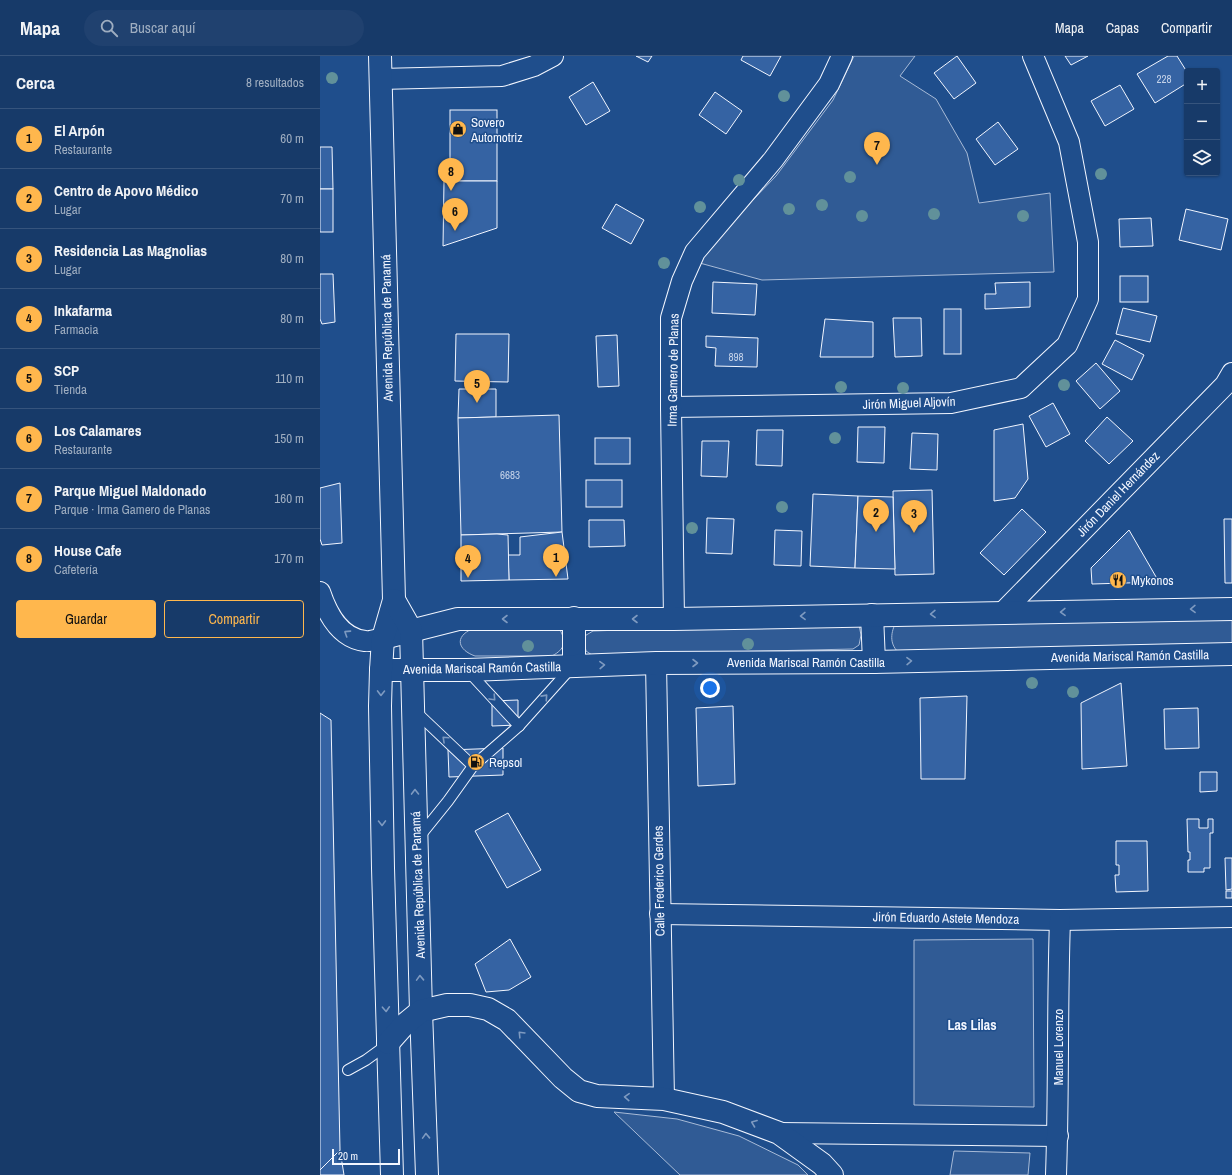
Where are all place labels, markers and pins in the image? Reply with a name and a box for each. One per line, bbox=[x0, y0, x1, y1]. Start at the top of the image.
place label: Sovero Automotriz bbox=[470, 114, 523, 146]
shop icon: Sovero Automotriz bbox=[448, 119, 468, 139]
pin: 7 bbox=[864, 132, 890, 165]
pin: 8 bbox=[438, 158, 464, 191]
pin: 6 bbox=[442, 198, 468, 231]
pin: 5 bbox=[464, 370, 490, 403]
pin: 2 bbox=[863, 499, 889, 532]
pin: 3 bbox=[901, 500, 927, 533]
pin: 1 bbox=[543, 544, 569, 577]
pin: 4 bbox=[455, 545, 481, 578]
restaurant icon: Mykonos bbox=[1108, 570, 1128, 590]
place label: Mykonos bbox=[1131, 572, 1174, 589]
fuel station icon: Repsol bbox=[466, 752, 486, 772]
place label: Repsol bbox=[489, 754, 522, 771]

